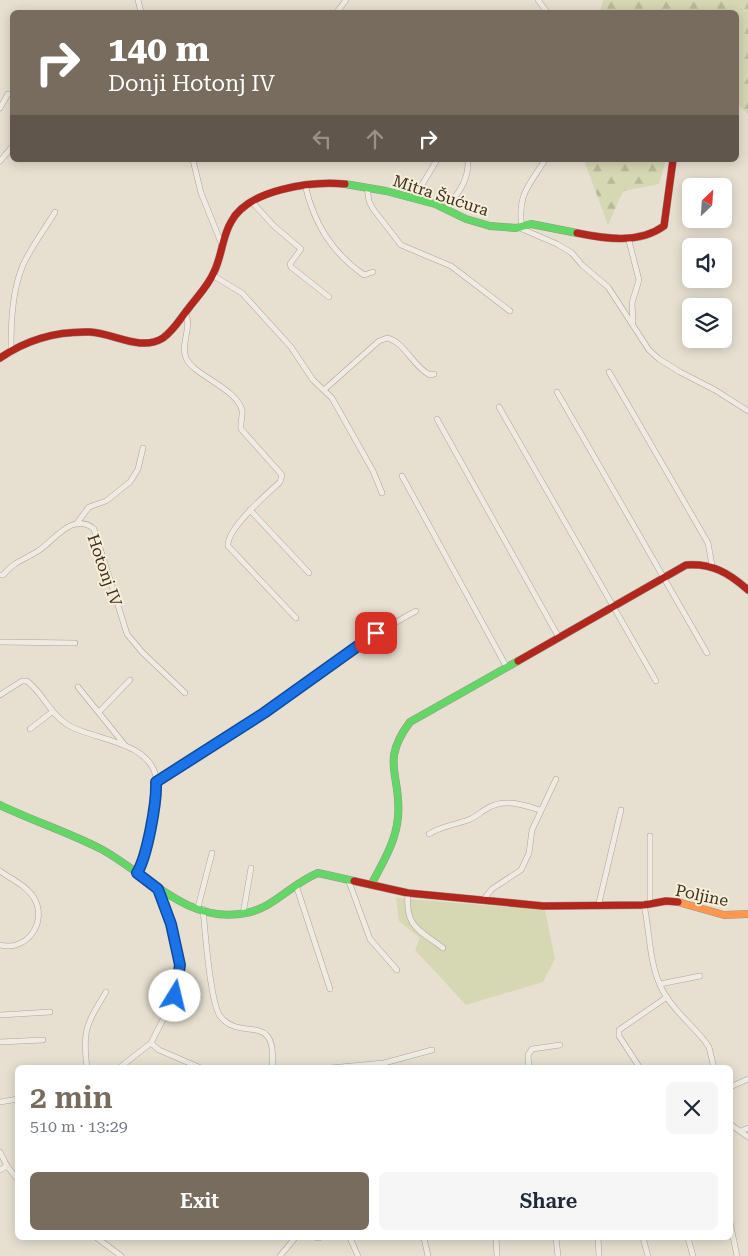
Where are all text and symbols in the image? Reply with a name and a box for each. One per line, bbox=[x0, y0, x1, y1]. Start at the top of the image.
text: 140 m bbox=[108, 29, 209, 70]
icon: right bbox=[25, 30, 90, 95]
text: Donji Hotonj IV bbox=[108, 71, 275, 96]
icon: left bbox=[308, 125, 336, 153]
icon: ahead bbox=[361, 125, 389, 153]
icon: right bbox=[414, 125, 442, 153]
street label: Mitra Šućura bbox=[391, 171, 491, 220]
north arrow bbox=[682, 178, 732, 228]
map controls bbox=[682, 178, 732, 348]
button: sound bbox=[682, 238, 732, 288]
button: layers bbox=[682, 298, 732, 348]
street label: Hotonj IV bbox=[83, 532, 126, 609]
pin bbox=[355, 612, 397, 654]
icon: arrive bbox=[362, 619, 390, 647]
street label: Poljine bbox=[674, 881, 730, 910]
position arrow bbox=[148, 969, 200, 1021]
text: 2 min bbox=[30, 1080, 113, 1115]
button: close bbox=[666, 1082, 718, 1134]
text: 510 m · 13:29 bbox=[30, 1117, 128, 1136]
button: Exit bbox=[30, 1172, 369, 1230]
button: Share bbox=[379, 1172, 718, 1230]

